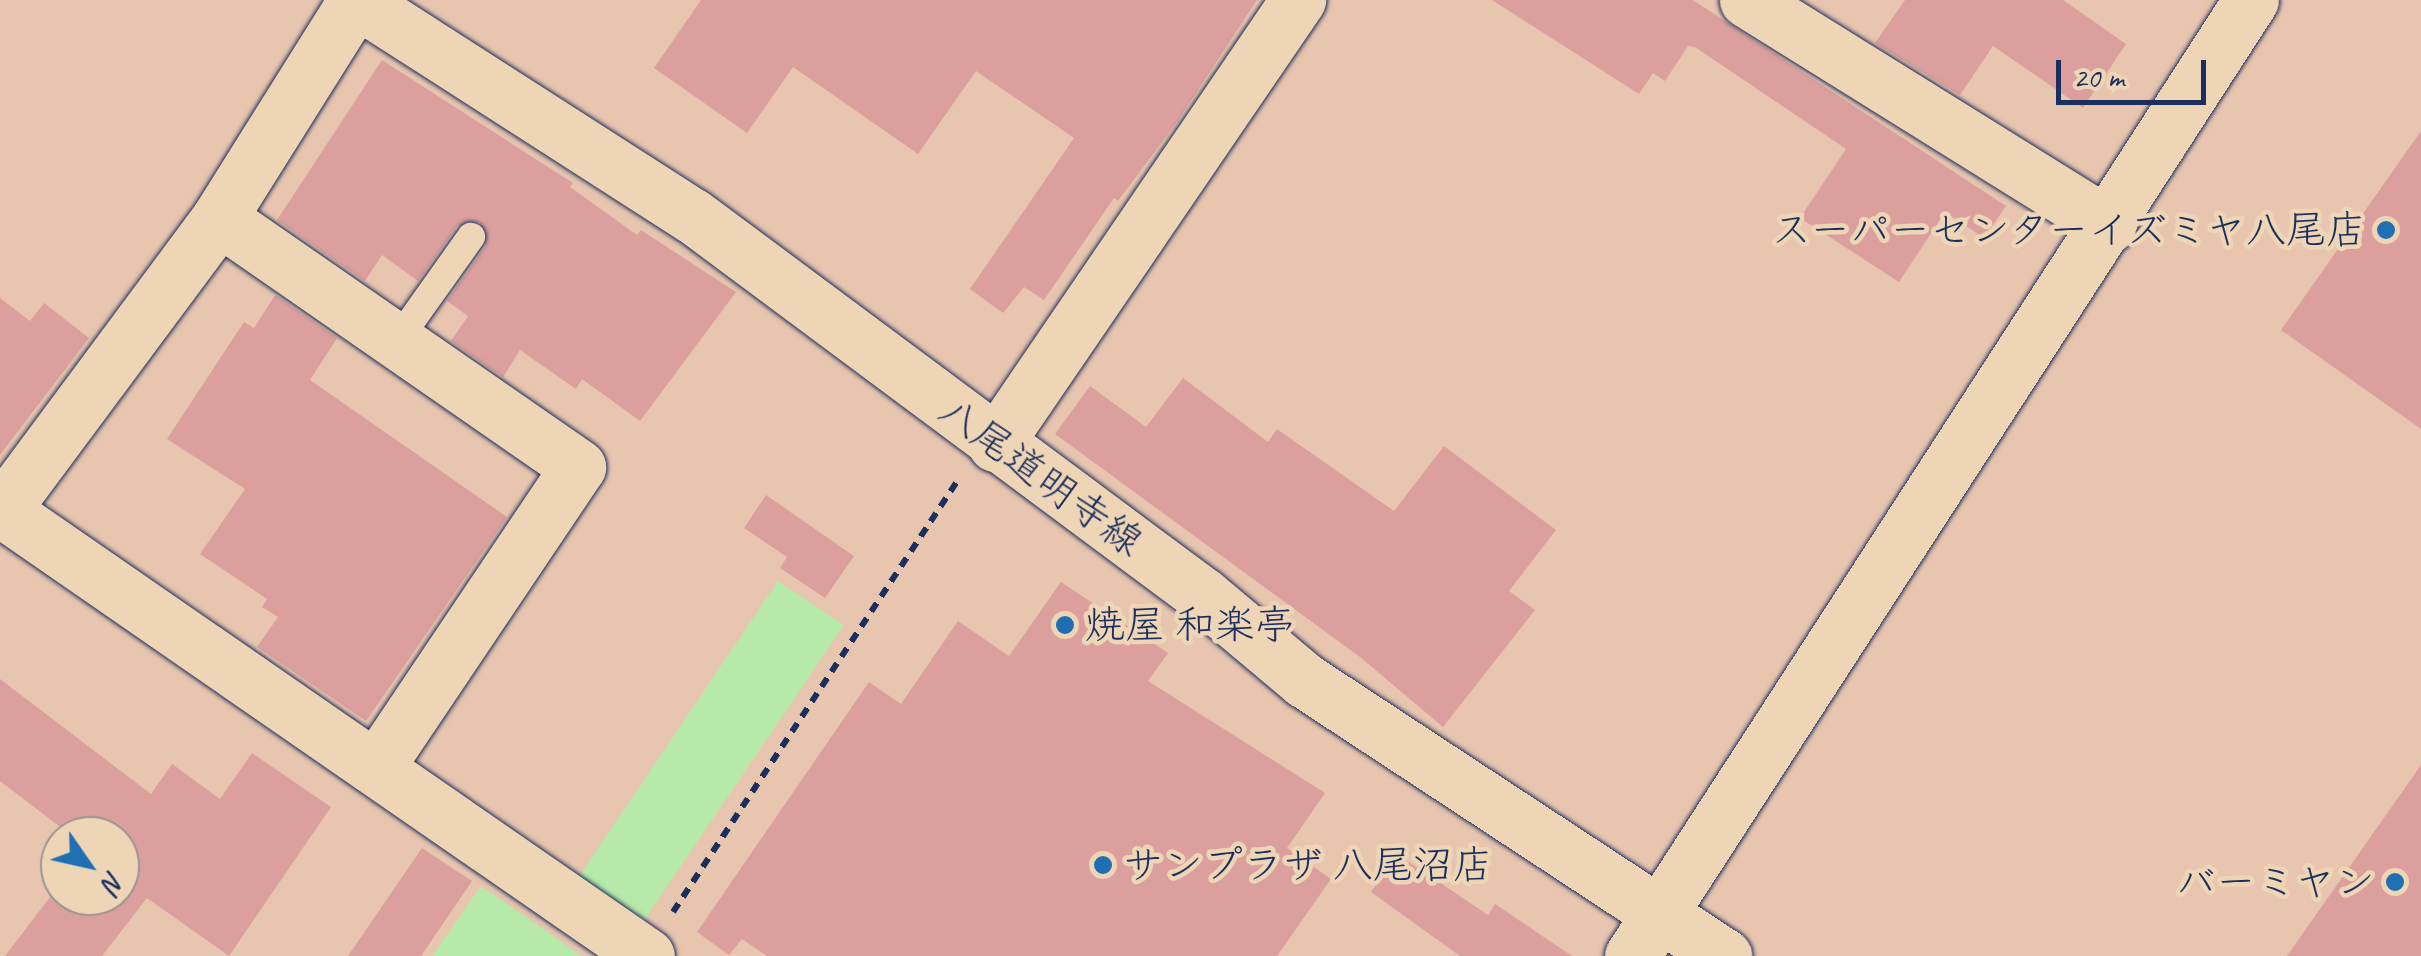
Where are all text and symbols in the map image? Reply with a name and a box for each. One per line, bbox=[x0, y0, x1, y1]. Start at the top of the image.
scale bar bbox=[2061, 40, 2211, 102]
text: 20 m bbox=[2073, 58, 2124, 96]
place label: スーパーセンターイズミヤ八尾店 bbox=[1768, 206, 2366, 254]
marker: スーパーセンターイズミヤ八尾店 bbox=[2375, 219, 2397, 241]
street label: 八尾道明寺線 bbox=[930, 386, 1152, 566]
place label: 焼屋 和楽亭 bbox=[1085, 601, 1295, 649]
marker: 焼屋 和楽亭 bbox=[1054, 614, 1076, 636]
north arrow bbox=[40, 816, 140, 916]
place label: サンプラザ 八尾沼店 bbox=[1123, 841, 1493, 889]
marker: サンプラザ 八尾沼店 bbox=[1092, 854, 1114, 876]
place label: バーミヤン bbox=[2175, 858, 2375, 906]
text: N bbox=[94, 865, 133, 899]
marker: バーミヤン bbox=[2384, 871, 2406, 893]

